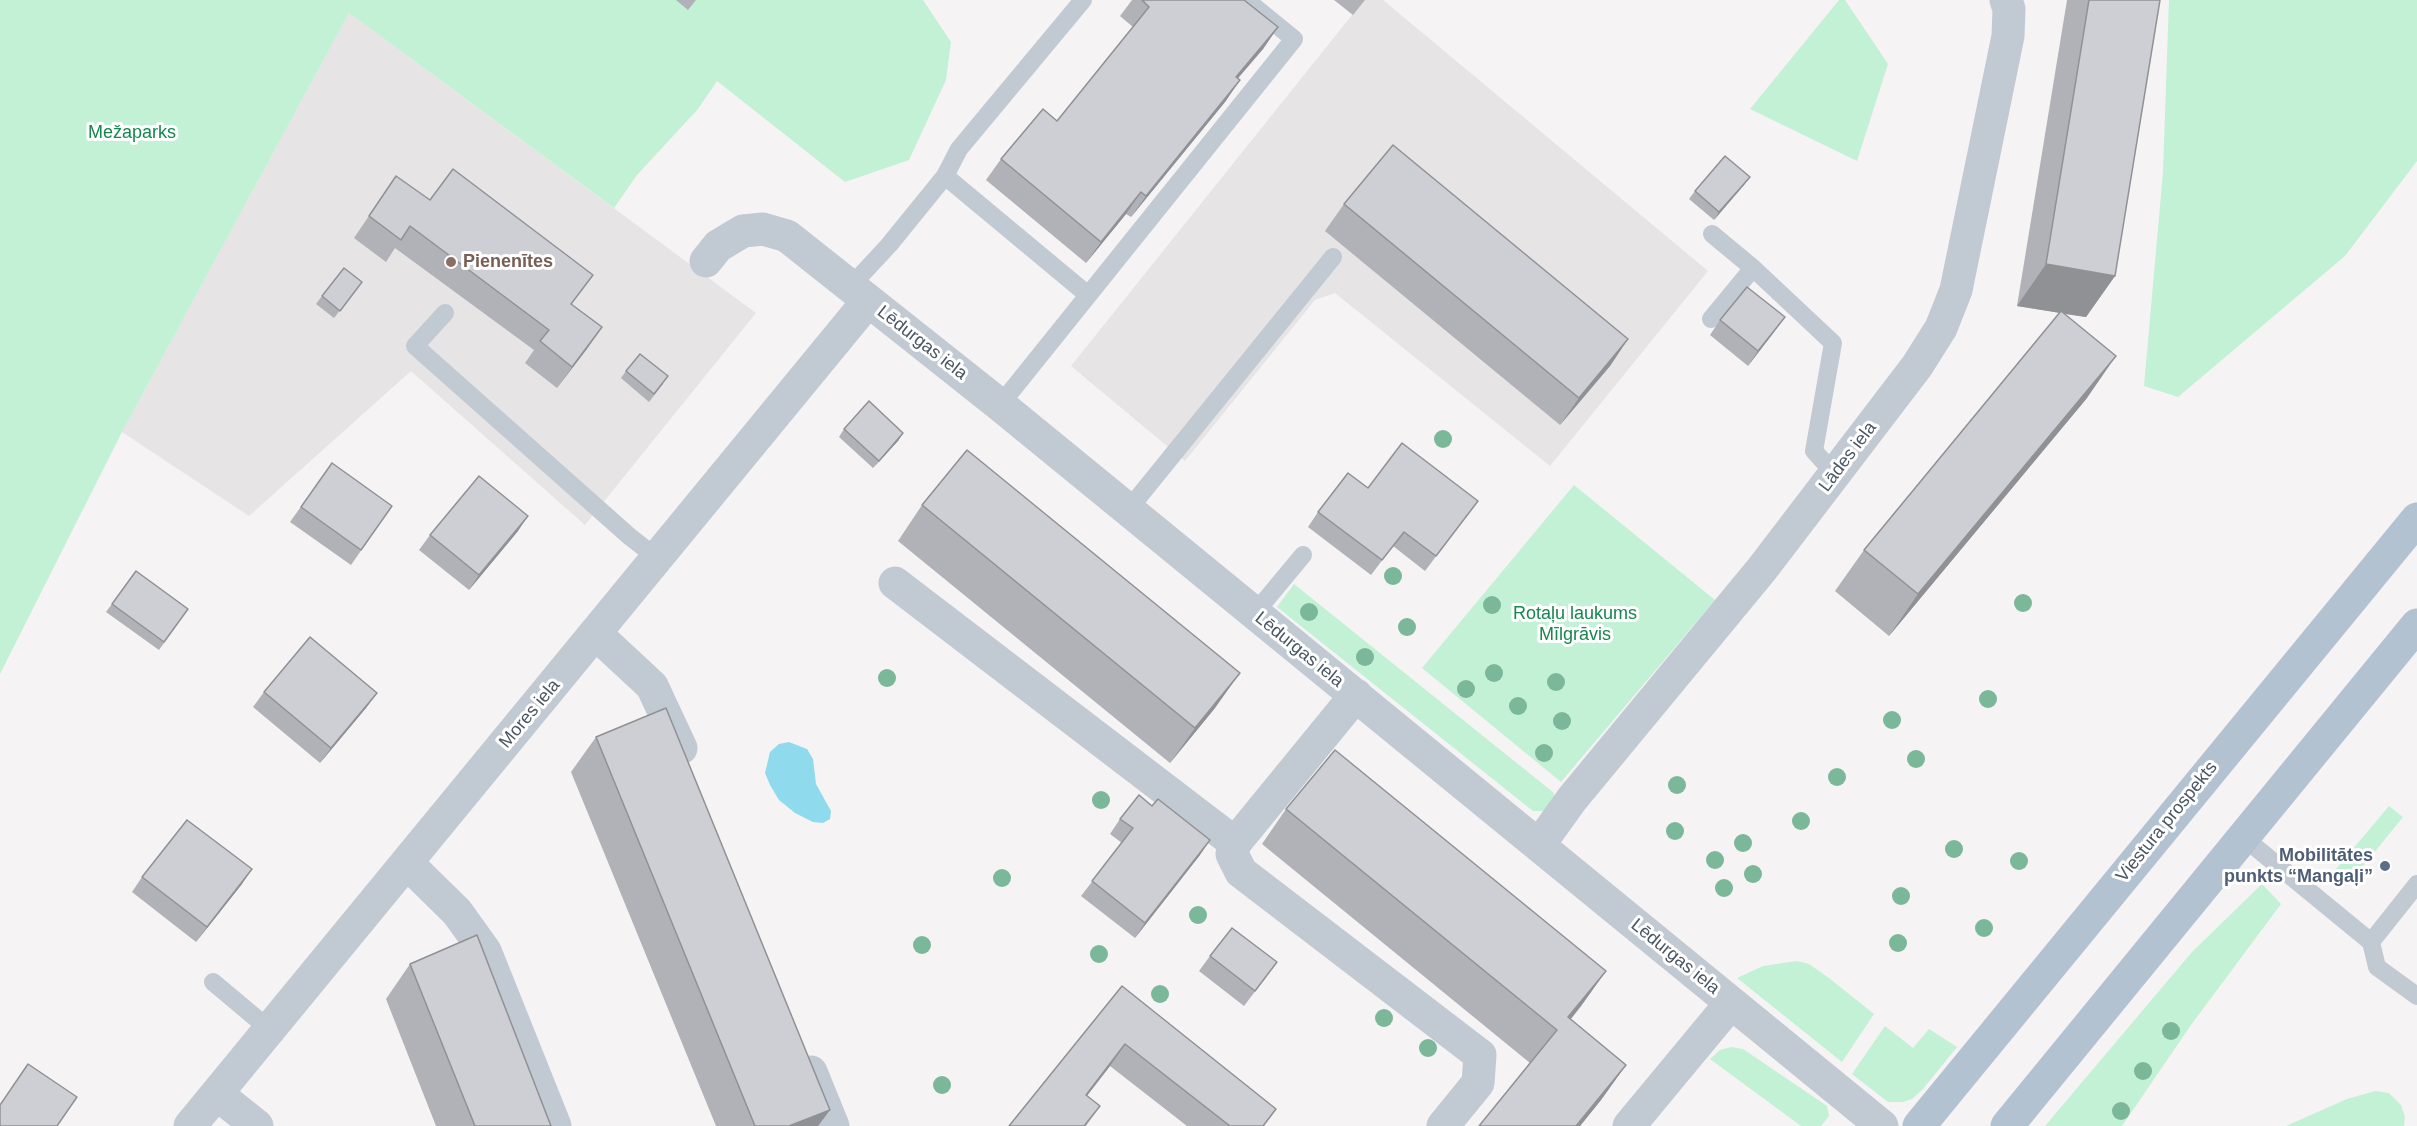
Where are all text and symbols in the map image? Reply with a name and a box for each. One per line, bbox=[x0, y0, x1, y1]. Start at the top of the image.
park label: Mežaparks bbox=[88, 122, 176, 144]
place label: Pienenītes bbox=[463, 251, 553, 273]
marker: Pienenītes bbox=[444, 255, 458, 269]
street label: Lēdurgas iela bbox=[873, 301, 971, 385]
street label: Lādes iela bbox=[1815, 418, 1881, 496]
park label: Rotaļu laukums Mīlgrāvis bbox=[1513, 603, 1637, 646]
street label: Lēdurgas iela bbox=[1250, 608, 1348, 692]
street label: Mores iela bbox=[495, 675, 565, 753]
street label: Viestura prospekts bbox=[2112, 757, 2222, 887]
place label: Mobilitātes punkts “Mangaļi” bbox=[2224, 845, 2373, 888]
marker: Mobilitātes punkts “Mangaļi” bbox=[2378, 859, 2392, 873]
street label: Lēdurgas iela bbox=[1626, 915, 1724, 999]

